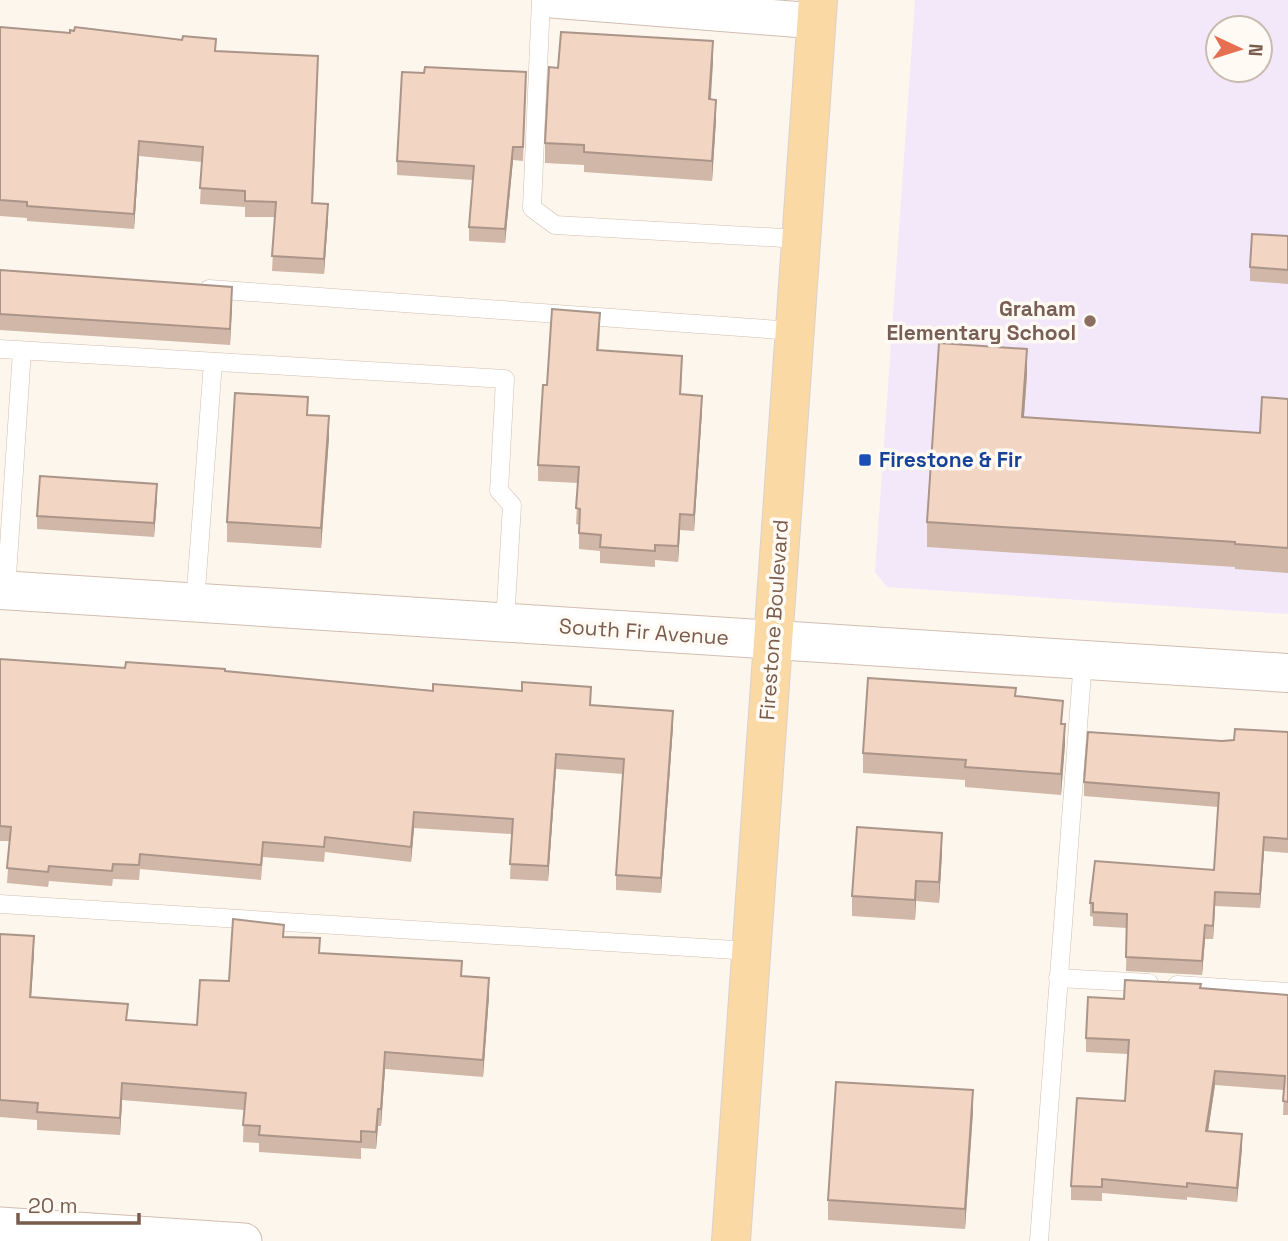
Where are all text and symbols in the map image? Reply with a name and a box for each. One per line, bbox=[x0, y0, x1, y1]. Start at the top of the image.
north arrow bbox=[1204, 14, 1274, 84]
text: N bbox=[1243, 43, 1268, 57]
place label: Graham Elementary School bbox=[886, 295, 1076, 346]
marker: Graham Elementary School bbox=[1082, 313, 1098, 329]
place label: Firestone & Fir bbox=[879, 446, 1022, 473]
marker: Firestone & Fir bbox=[857, 452, 873, 468]
street label: Firestone Boulevard bbox=[753, 519, 794, 721]
street label: South Fir Avenue bbox=[558, 612, 730, 651]
scale bar bbox=[18, 1182, 138, 1226]
text: 20 m bbox=[28, 1192, 78, 1219]

